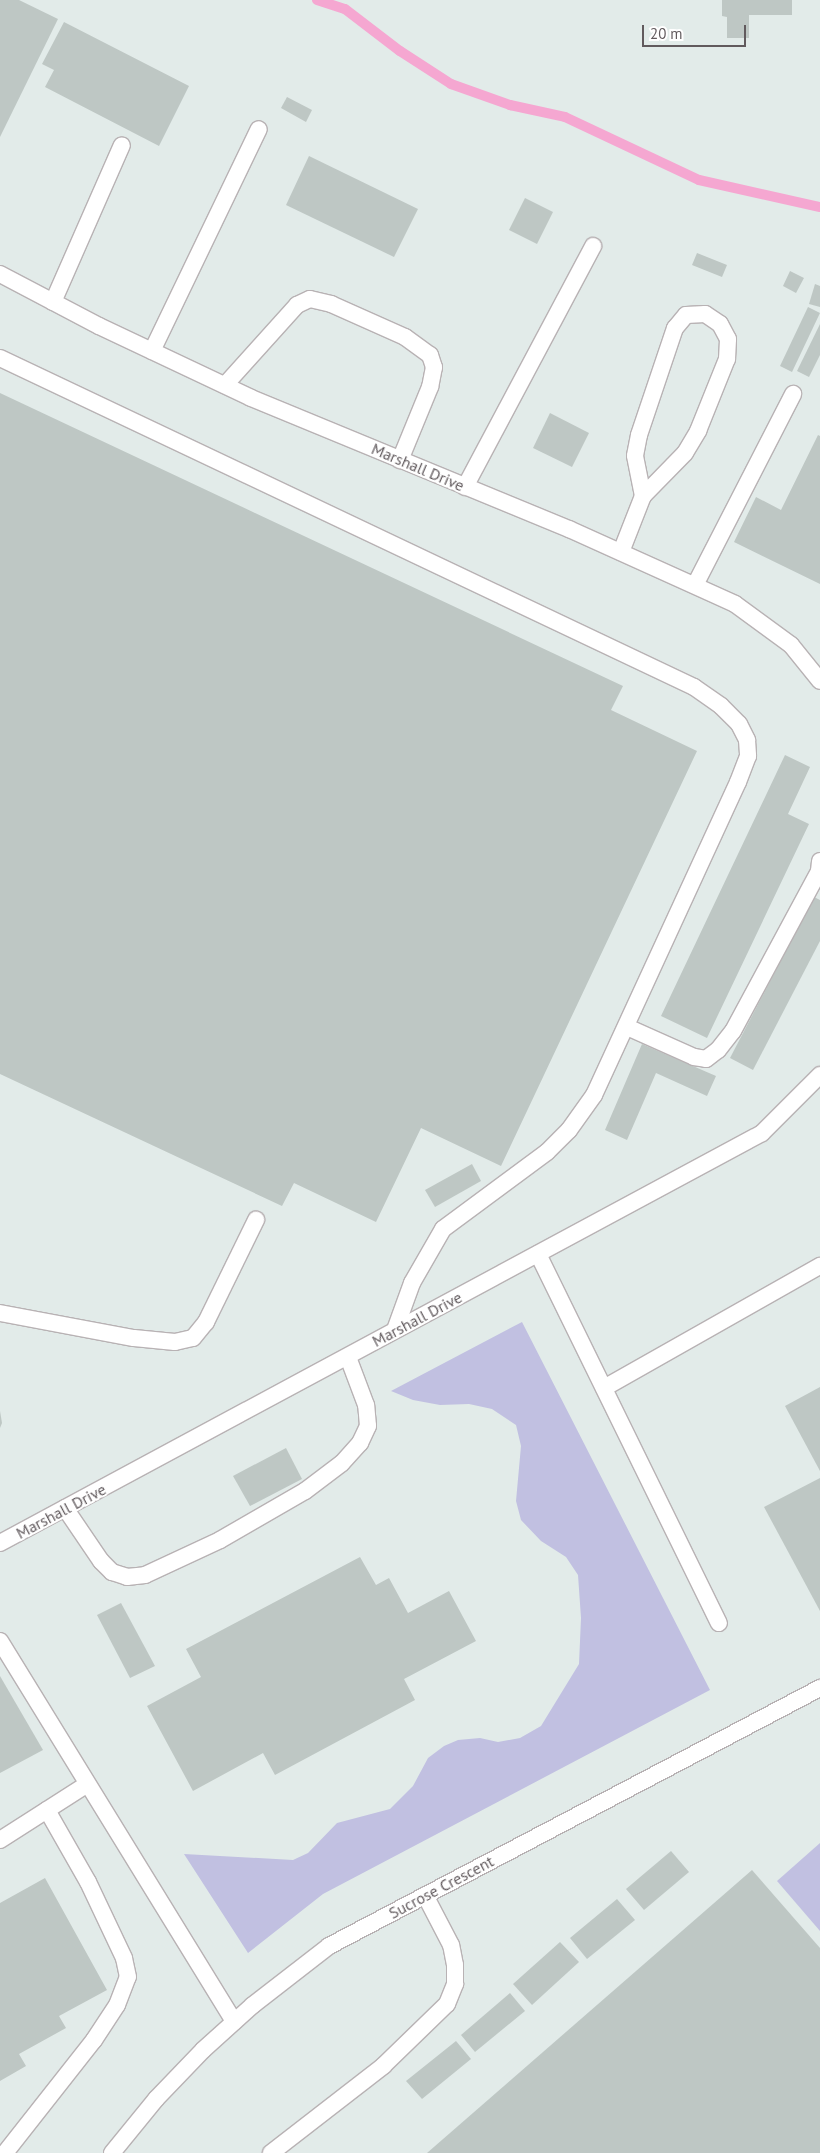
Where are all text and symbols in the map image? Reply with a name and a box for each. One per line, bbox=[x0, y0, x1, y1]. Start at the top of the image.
scale bar bbox=[645, 15, 749, 47]
text: 20 m bbox=[650, 24, 683, 43]
street label: Marshall Drive bbox=[369, 439, 467, 495]
street label: Marshall Drive bbox=[369, 1287, 465, 1351]
street label: Marshall Drive bbox=[13, 1479, 109, 1543]
street label: Sucrose Crescent bbox=[385, 1851, 497, 1923]

